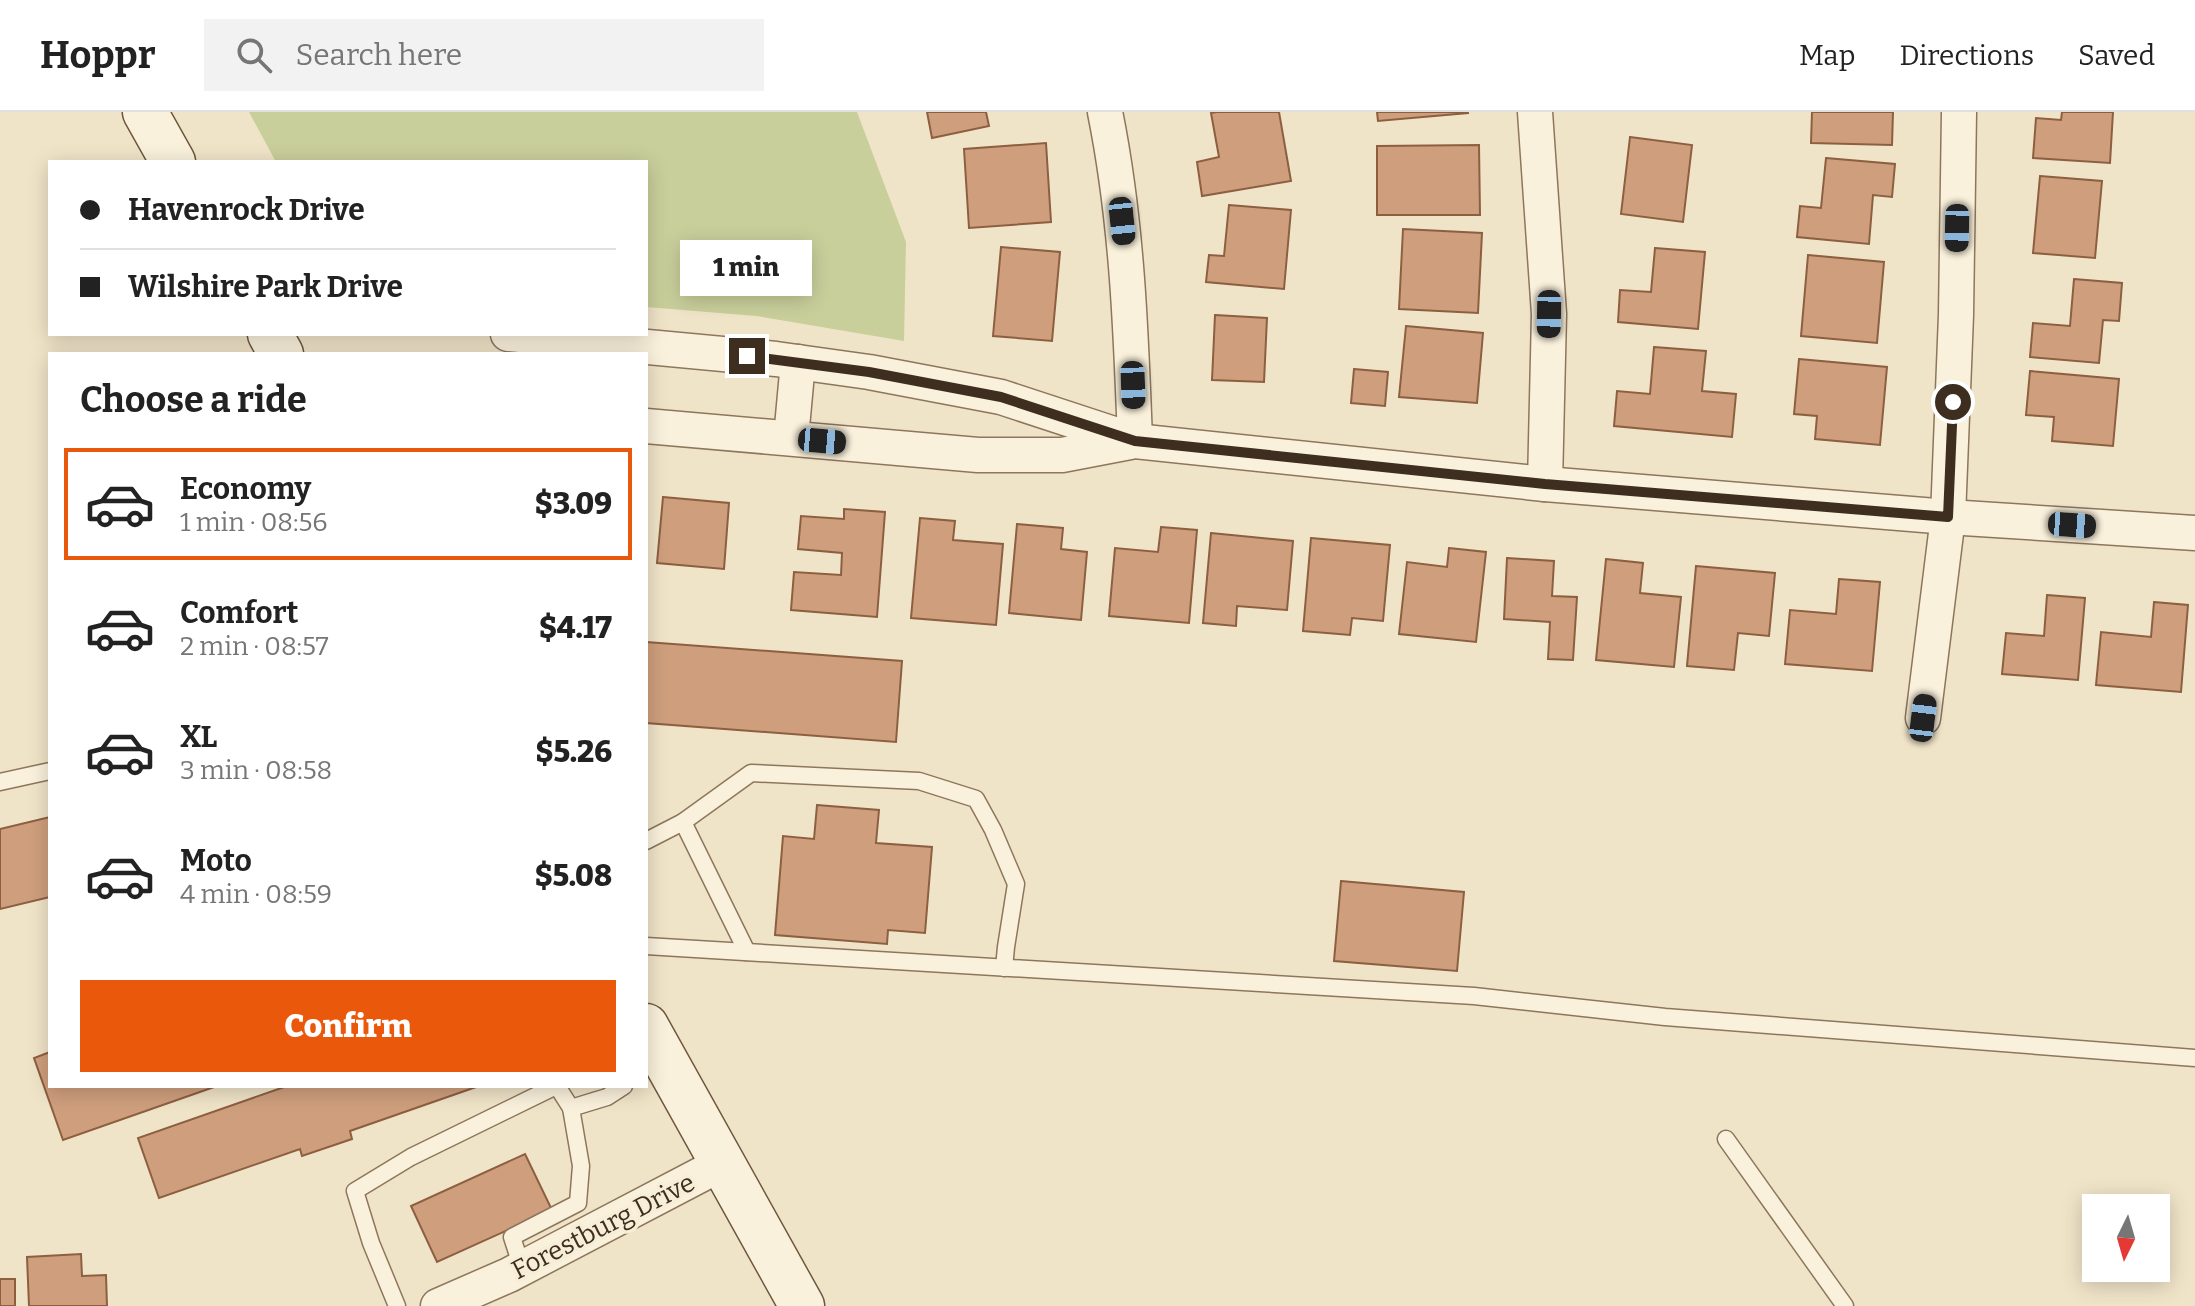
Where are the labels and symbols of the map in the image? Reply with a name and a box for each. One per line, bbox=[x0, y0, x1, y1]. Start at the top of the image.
car bbox=[1108, 196, 1136, 246]
car bbox=[1945, 204, 1969, 252]
callout: 1 min bbox=[681, 240, 813, 296]
car bbox=[1537, 290, 1561, 338]
route end bbox=[729, 338, 765, 374]
car bbox=[1120, 361, 1146, 409]
route start bbox=[1935, 384, 1971, 420]
car bbox=[797, 427, 847, 455]
car bbox=[2047, 511, 2097, 539]
car bbox=[1908, 693, 1938, 743]
street label: Forestburg Drive bbox=[507, 1167, 700, 1286]
north arrow bbox=[2082, 1194, 2170, 1282]

